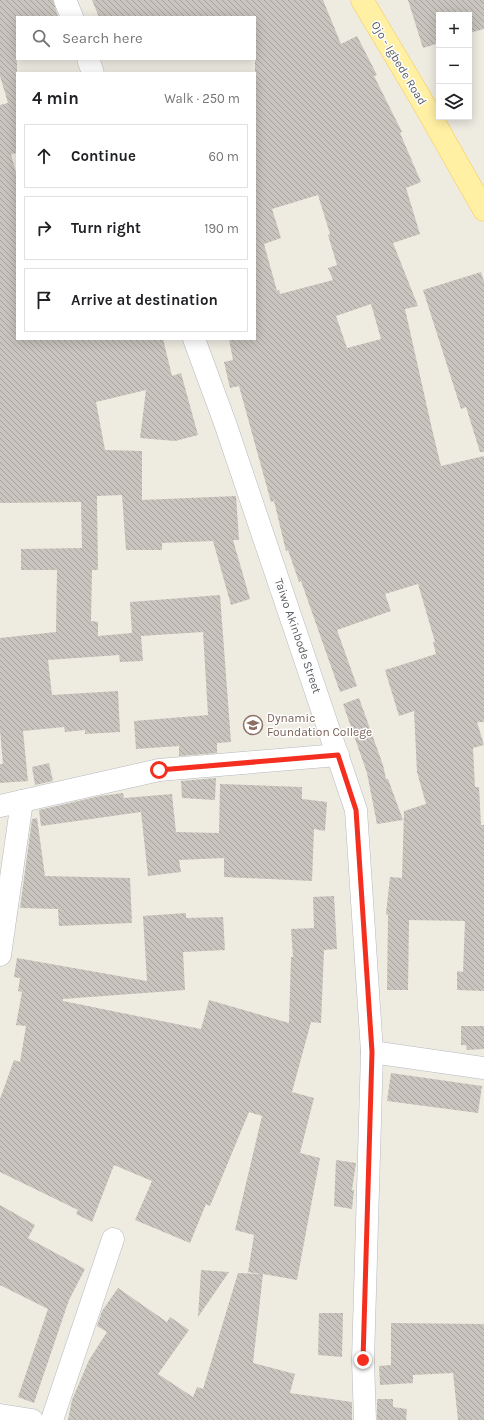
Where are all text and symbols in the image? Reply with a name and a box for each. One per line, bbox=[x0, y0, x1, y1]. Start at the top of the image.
map controls bbox=[436, 12, 472, 120]
button: + bbox=[436, 12, 472, 48]
search box bbox=[16, 16, 256, 60]
street label: Ojo - Igbede Road bbox=[369, 19, 429, 107]
icon: search bbox=[30, 27, 52, 49]
text: Search here bbox=[62, 29, 143, 47]
button: − bbox=[436, 48, 472, 84]
button: layers bbox=[436, 84, 472, 120]
text: 4 min bbox=[32, 88, 79, 108]
text: Walk · 250 m bbox=[164, 91, 240, 106]
icon: ahead bbox=[33, 145, 55, 167]
text: Continue bbox=[71, 147, 136, 165]
text: 60 m bbox=[209, 149, 239, 164]
icon: right bbox=[33, 217, 55, 239]
text: Turn right bbox=[71, 219, 141, 237]
text: 190 m bbox=[204, 221, 239, 236]
icon: arrive bbox=[33, 289, 55, 311]
text: Arrive at destination bbox=[71, 291, 218, 309]
street label: Taiwo Akinbode Street bbox=[272, 577, 324, 696]
place label: Dynamic Foundation College bbox=[267, 711, 372, 739]
school or university icon: Dynamic Foundation College bbox=[242, 714, 264, 736]
route start bbox=[150, 761, 168, 779]
route end bbox=[354, 1351, 372, 1369]

